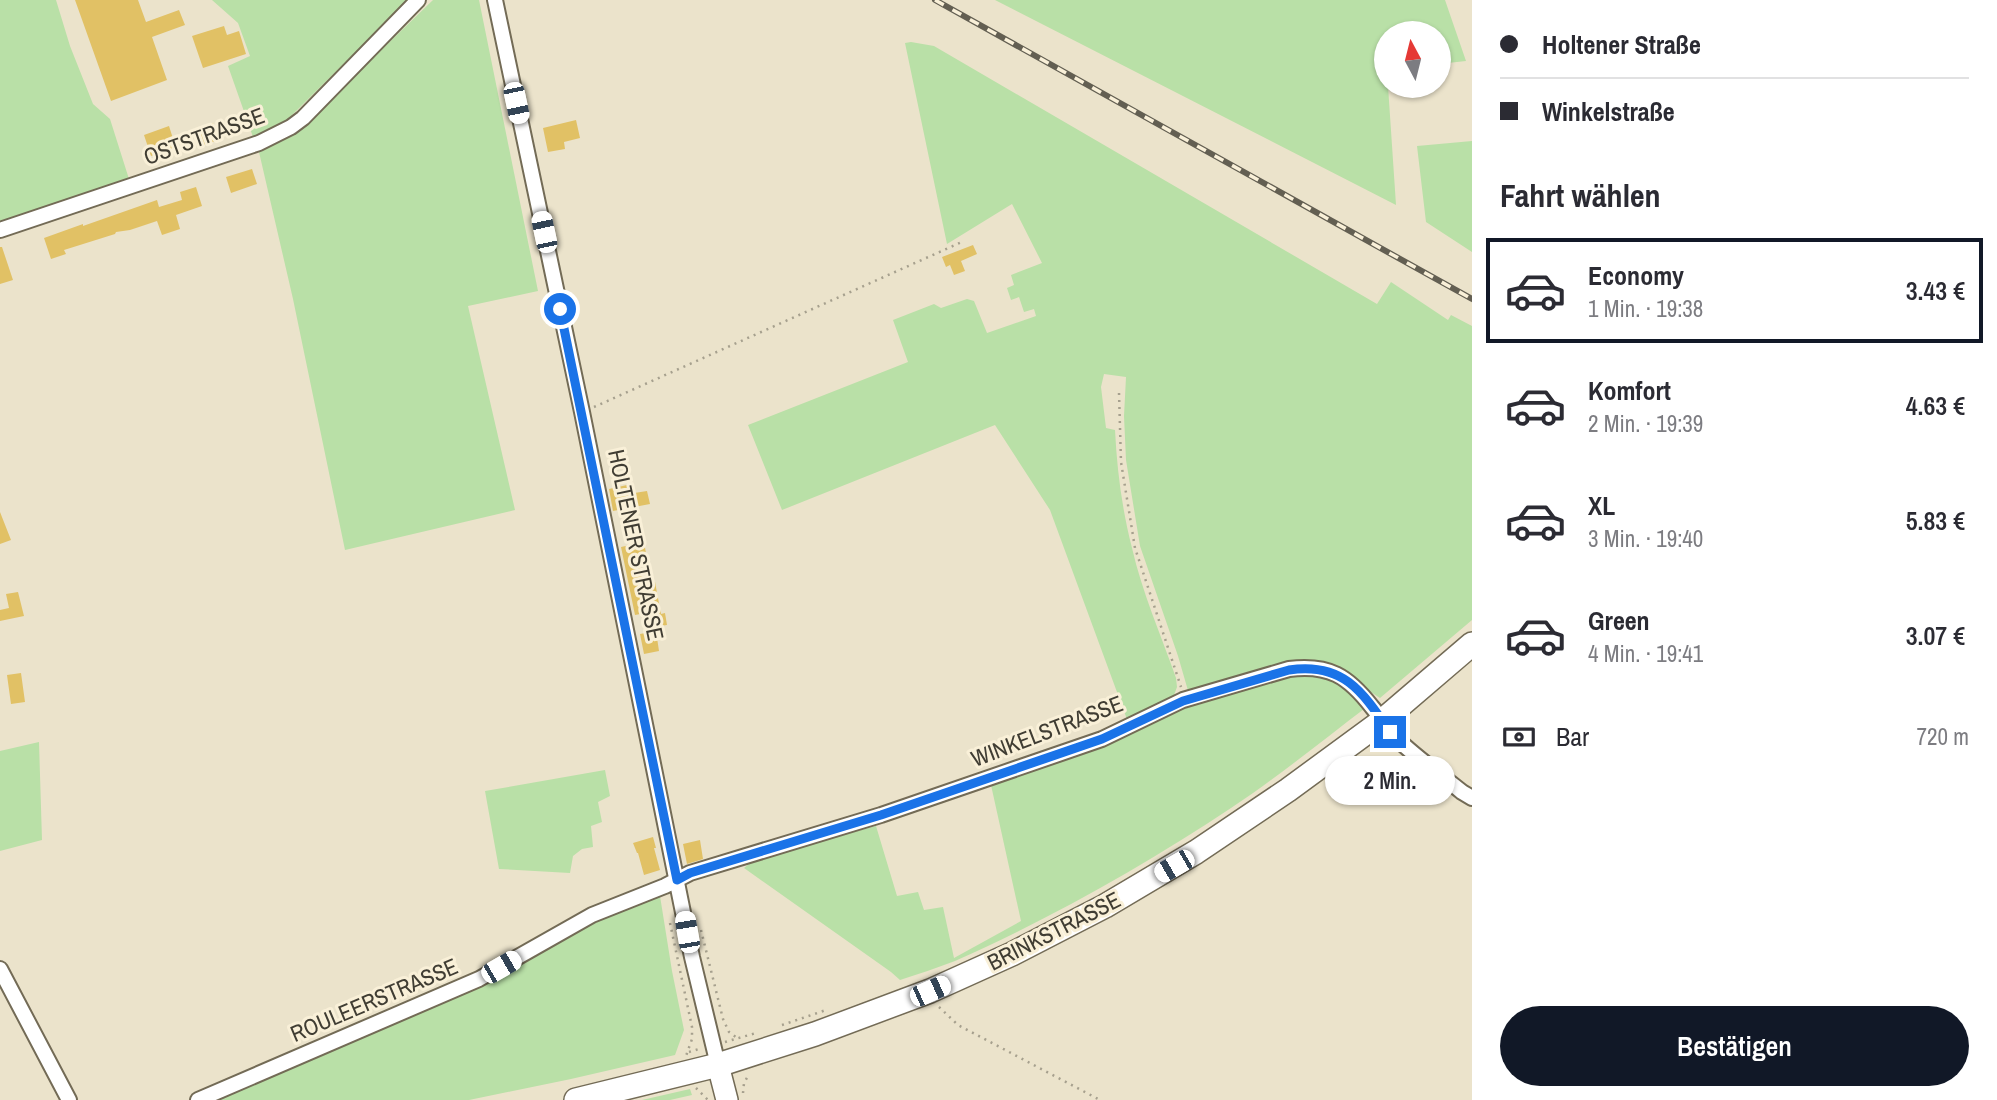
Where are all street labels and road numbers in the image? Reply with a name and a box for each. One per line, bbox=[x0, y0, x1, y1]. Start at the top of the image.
street label: OSTSTRASSE bbox=[139, 99, 269, 172]
street label: HOLTENER STRASSE bbox=[601, 446, 672, 643]
street label: WINKELSTRASSE bbox=[966, 687, 1127, 774]
street label: BRINKSTRASSE bbox=[982, 884, 1126, 977]
street label: ROULEERSTRASSE bbox=[285, 950, 462, 1049]

